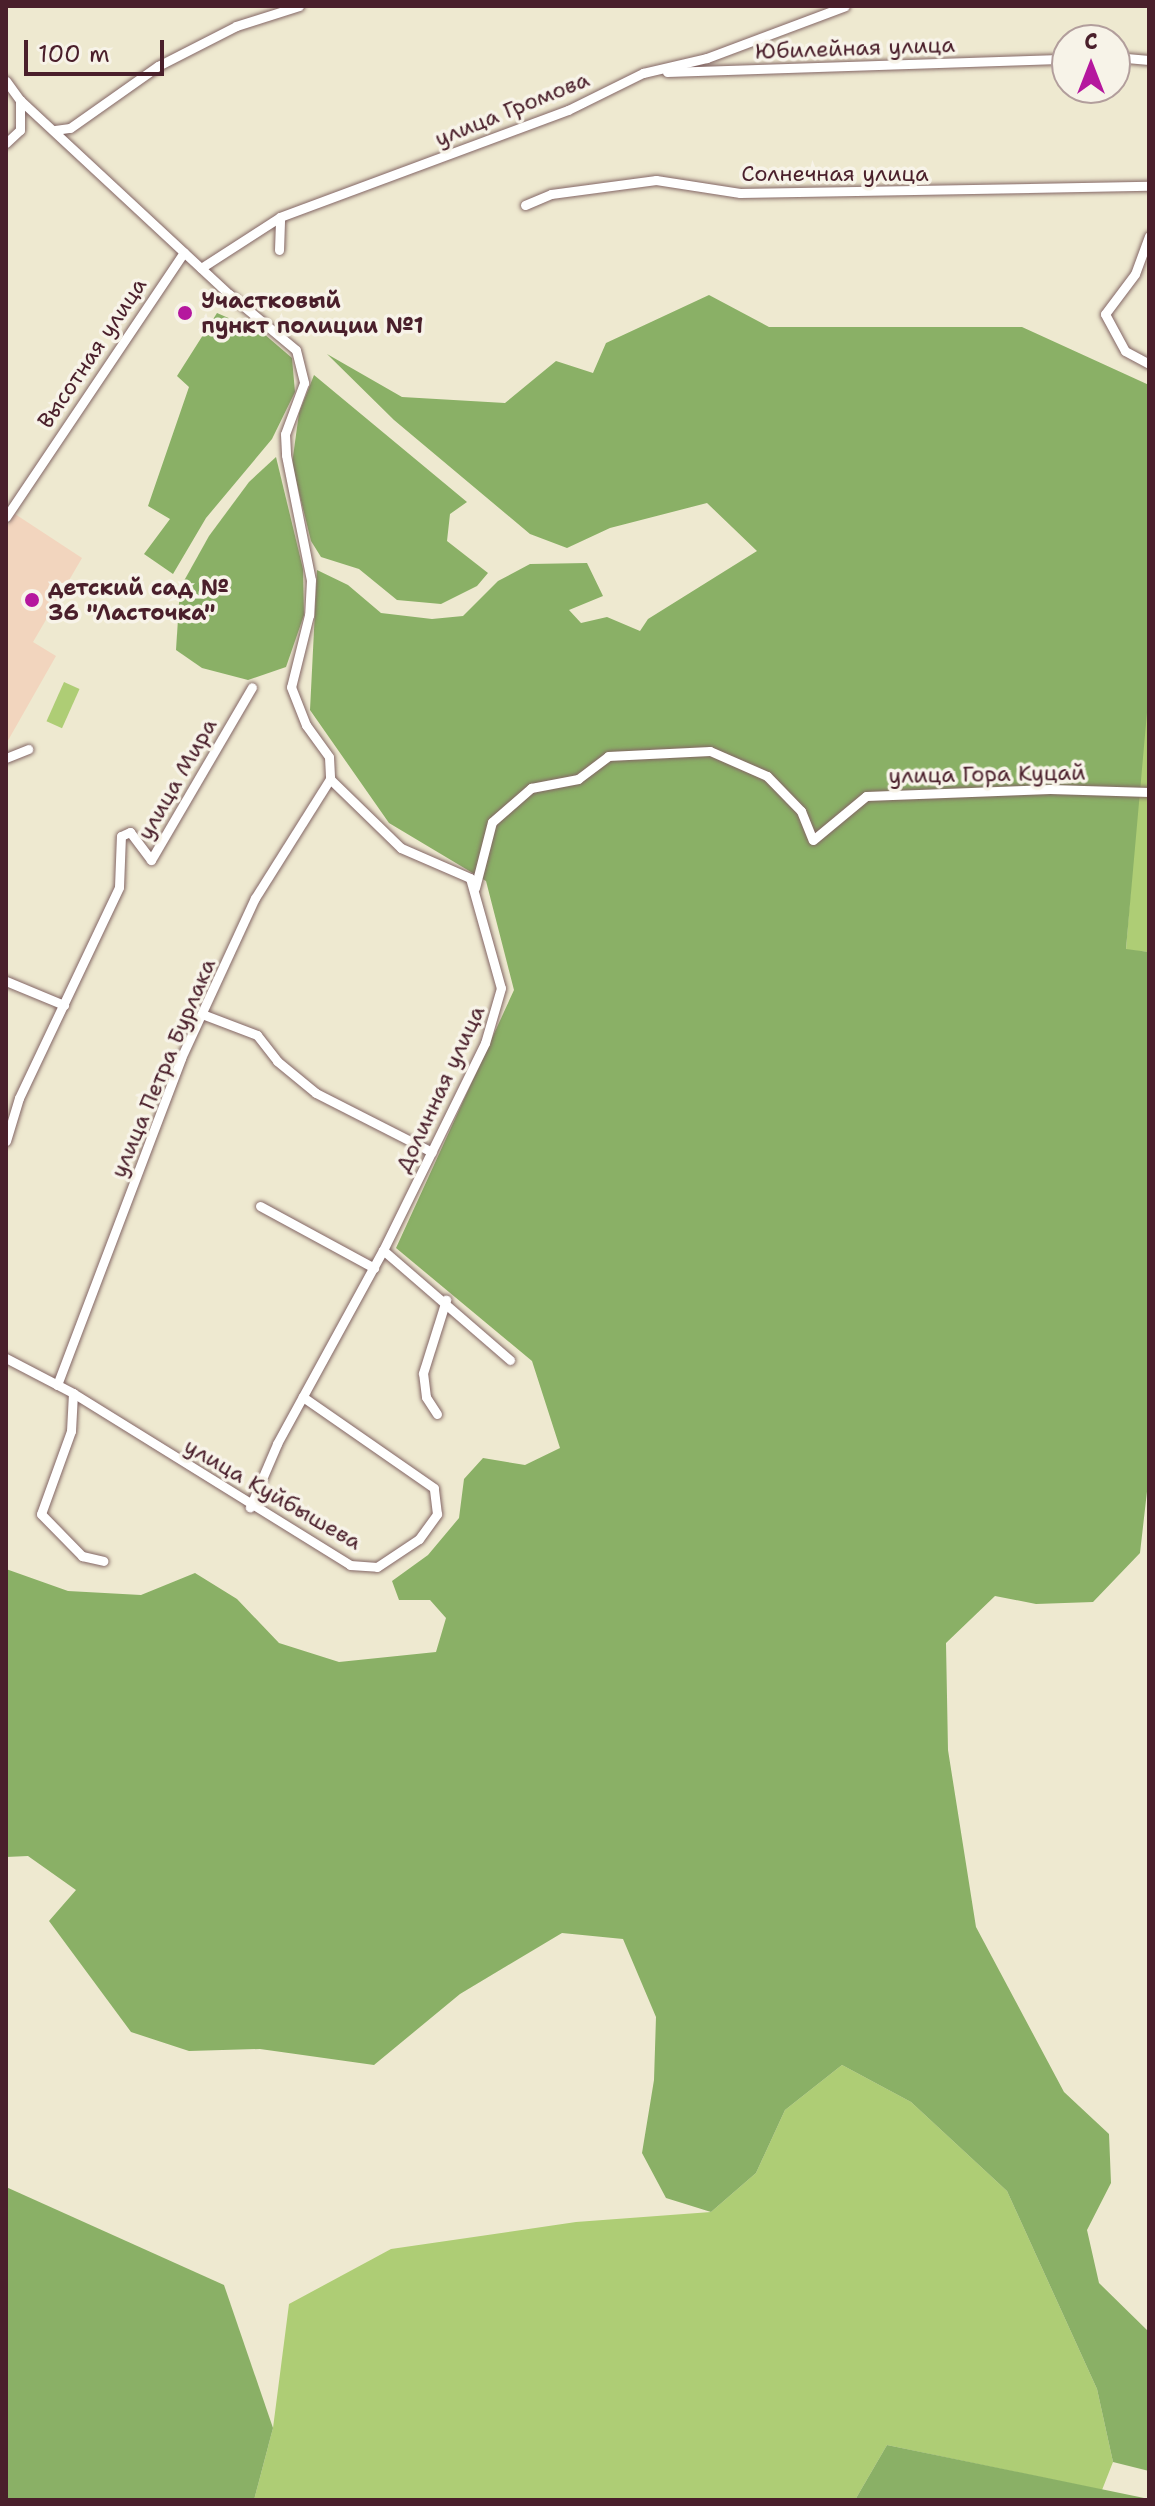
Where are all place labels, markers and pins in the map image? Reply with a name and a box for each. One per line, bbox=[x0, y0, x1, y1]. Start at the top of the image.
place label: Участковый пункт полиции №1 bbox=[201, 287, 424, 338]
marker: Участковый пункт полиции №1 bbox=[176, 304, 194, 322]
place label: детский сад № 36 "Ласточка" bbox=[48, 574, 229, 626]
marker: детский сад № 36 "Ласточка" bbox=[23, 591, 41, 609]

